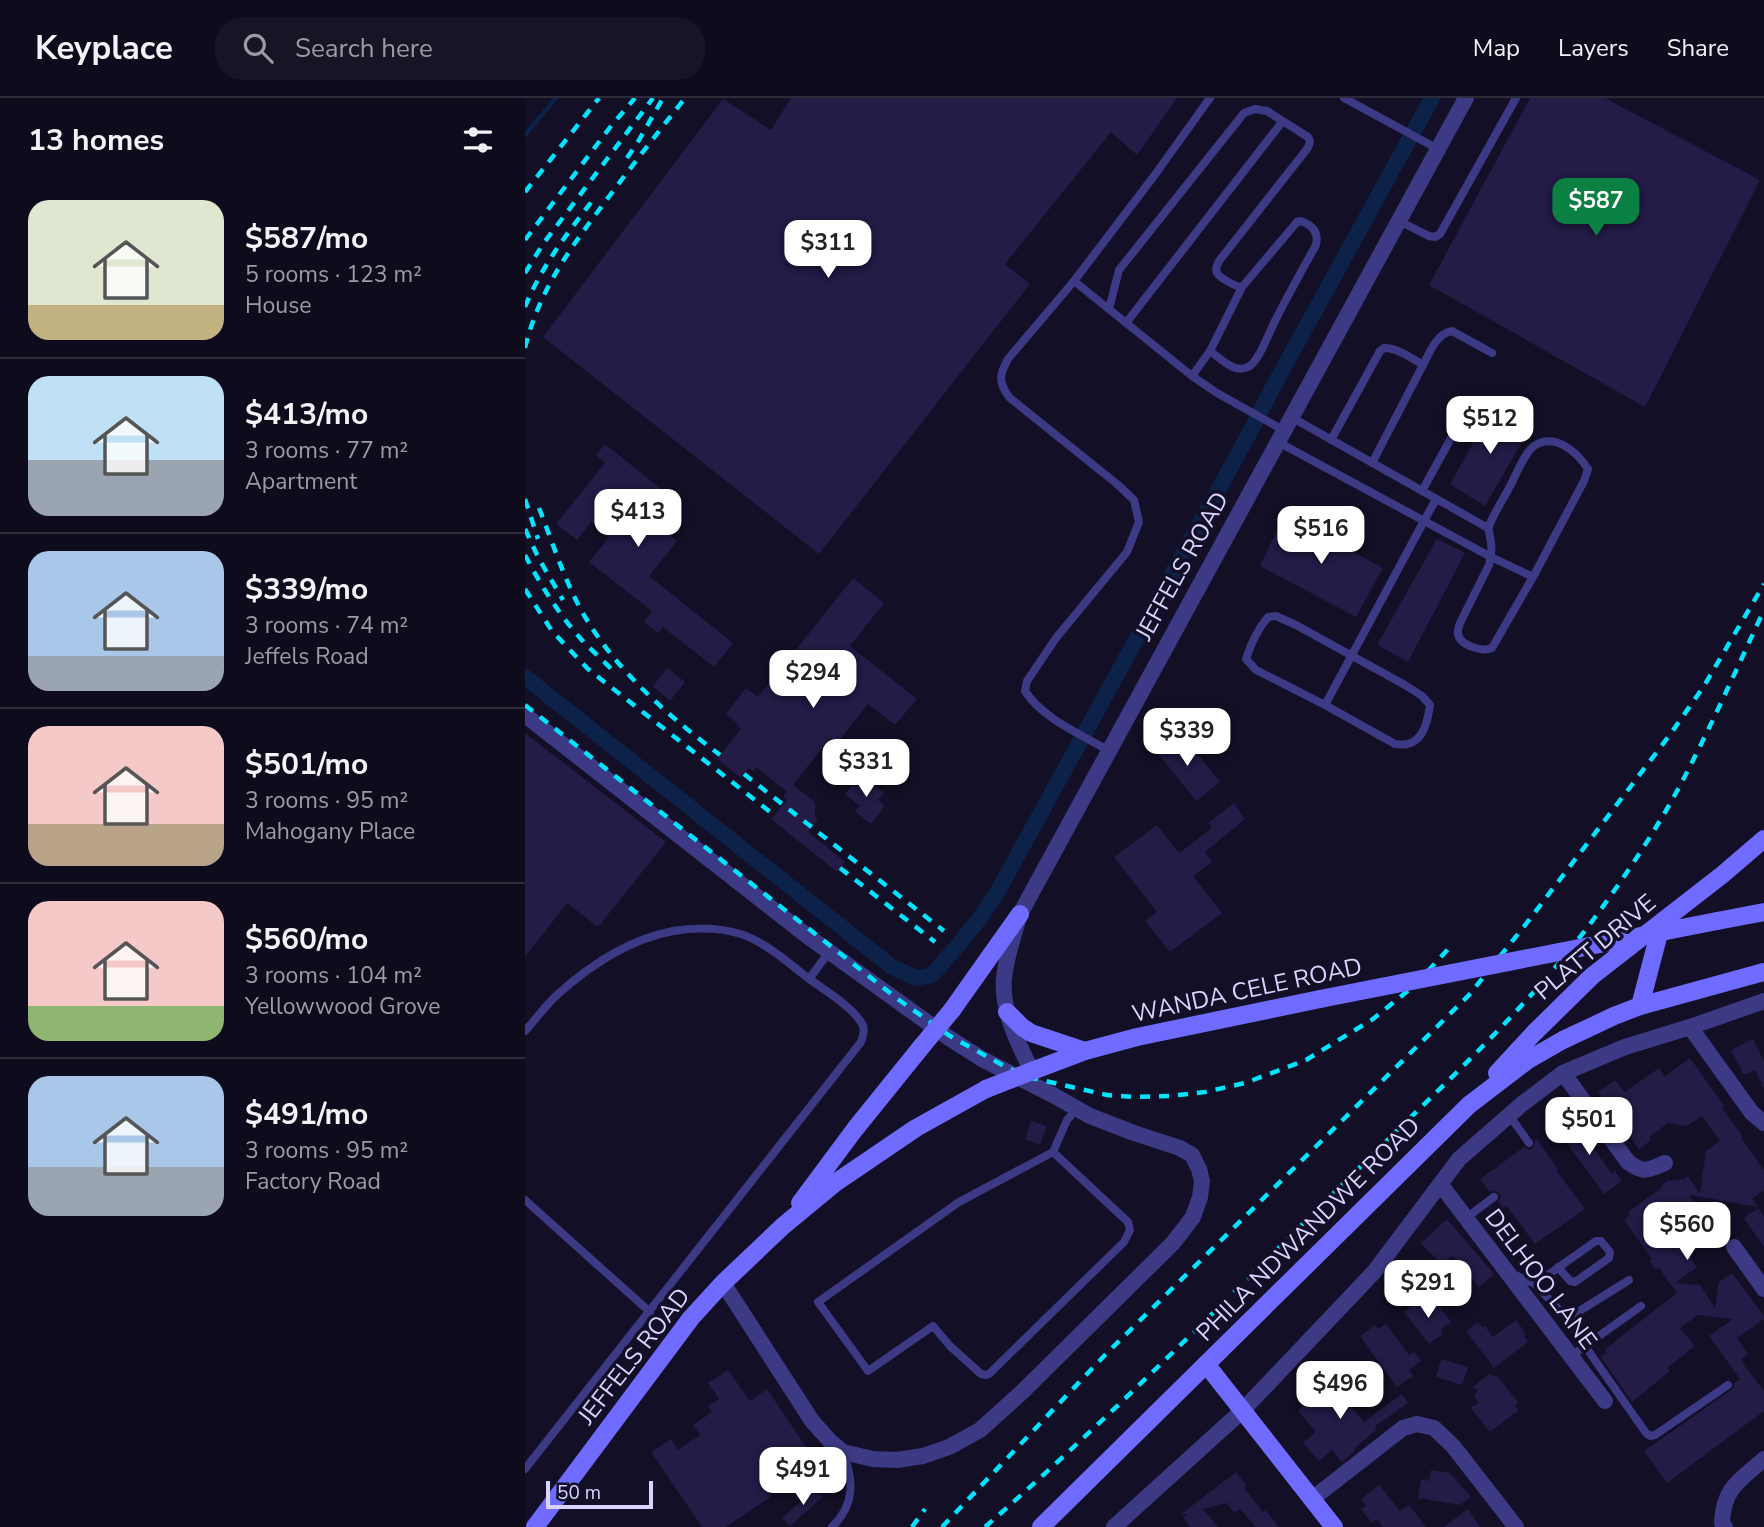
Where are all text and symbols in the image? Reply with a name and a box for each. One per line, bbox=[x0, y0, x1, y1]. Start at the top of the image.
search box bbox=[215, 17, 705, 80]
text: Keyplace bbox=[35, 26, 173, 71]
icon: search bbox=[239, 29, 277, 67]
text: Search here bbox=[295, 31, 433, 66]
text: Map bbox=[1473, 32, 1520, 64]
text: Layers bbox=[1558, 32, 1629, 64]
text: Share bbox=[1667, 32, 1729, 64]
text: 13 homes bbox=[28, 120, 164, 161]
icon: filters bbox=[459, 121, 497, 159]
pin: $587 bbox=[1555, 178, 1637, 238]
text: $587 bbox=[1568, 185, 1624, 216]
text: $587/mo bbox=[245, 218, 368, 259]
pin: $311 bbox=[787, 220, 869, 280]
text: $311 bbox=[800, 227, 856, 258]
icon: home bbox=[84, 228, 168, 312]
text: 5 rooms · 123 m² bbox=[245, 259, 422, 290]
text: House bbox=[245, 290, 312, 321]
text: $413/mo bbox=[245, 394, 368, 435]
pin: $512 bbox=[1449, 396, 1531, 456]
text: $512 bbox=[1462, 403, 1518, 434]
icon: home bbox=[84, 404, 168, 488]
text: 3 rooms · 77 m² bbox=[245, 435, 408, 466]
text: Apartment bbox=[245, 466, 357, 497]
street label: JEFFELS ROAD bbox=[1128, 486, 1236, 647]
pin: $413 bbox=[597, 490, 679, 549]
text: $413 bbox=[610, 496, 666, 527]
pin: $516 bbox=[1280, 506, 1362, 566]
text: $516 bbox=[1293, 513, 1349, 544]
text: $339/mo bbox=[245, 569, 368, 610]
icon: home bbox=[84, 579, 168, 663]
text: 3 rooms · 74 m² bbox=[245, 610, 408, 641]
text: Jeffels Road bbox=[245, 641, 369, 672]
pin: $294 bbox=[772, 650, 854, 710]
text: $294 bbox=[785, 657, 841, 688]
pin: $339 bbox=[1146, 708, 1228, 768]
text: $339 bbox=[1159, 715, 1215, 746]
pin: $331 bbox=[825, 740, 907, 799]
text: $501/mo bbox=[245, 744, 368, 785]
text: $331 bbox=[838, 746, 894, 777]
icon: home bbox=[84, 754, 168, 838]
text: 3 rooms · 95 m² bbox=[245, 785, 408, 816]
text: Mahogany Place bbox=[245, 816, 415, 847]
street label: PLATT DRIVE bbox=[1528, 887, 1662, 1007]
text: $560/mo bbox=[245, 919, 368, 960]
icon: home bbox=[84, 929, 168, 1013]
street label: WANDA CELE ROAD bbox=[1129, 950, 1365, 1030]
text: 3 rooms · 104 m² bbox=[245, 960, 422, 991]
text: Yellowwood Grove bbox=[245, 991, 440, 1022]
text: $491/mo bbox=[245, 1094, 368, 1135]
pin: $501 bbox=[1548, 1098, 1630, 1157]
icon: home bbox=[84, 1104, 168, 1188]
text: $501 bbox=[1561, 1104, 1617, 1135]
street label: PHILA NDWANDWE ROAD bbox=[1189, 1110, 1427, 1348]
text: 3 rooms · 95 m² bbox=[245, 1135, 408, 1166]
text: Factory Road bbox=[245, 1166, 381, 1197]
street label: DELHOO LANE bbox=[1478, 1202, 1604, 1356]
pin: $560 bbox=[1646, 1202, 1728, 1262]
text: $560 bbox=[1659, 1209, 1715, 1240]
pin: $291 bbox=[1387, 1260, 1469, 1320]
text: $291 bbox=[1400, 1267, 1456, 1298]
street label: JEFFELS ROAD bbox=[570, 1281, 697, 1432]
pin: $496 bbox=[1299, 1362, 1381, 1421]
text: $496 bbox=[1312, 1368, 1368, 1399]
pin: $491 bbox=[762, 1448, 844, 1507]
text: $491 bbox=[775, 1454, 831, 1485]
scale bar bbox=[546, 1478, 653, 1510]
text: 50 m bbox=[557, 1480, 601, 1506]

